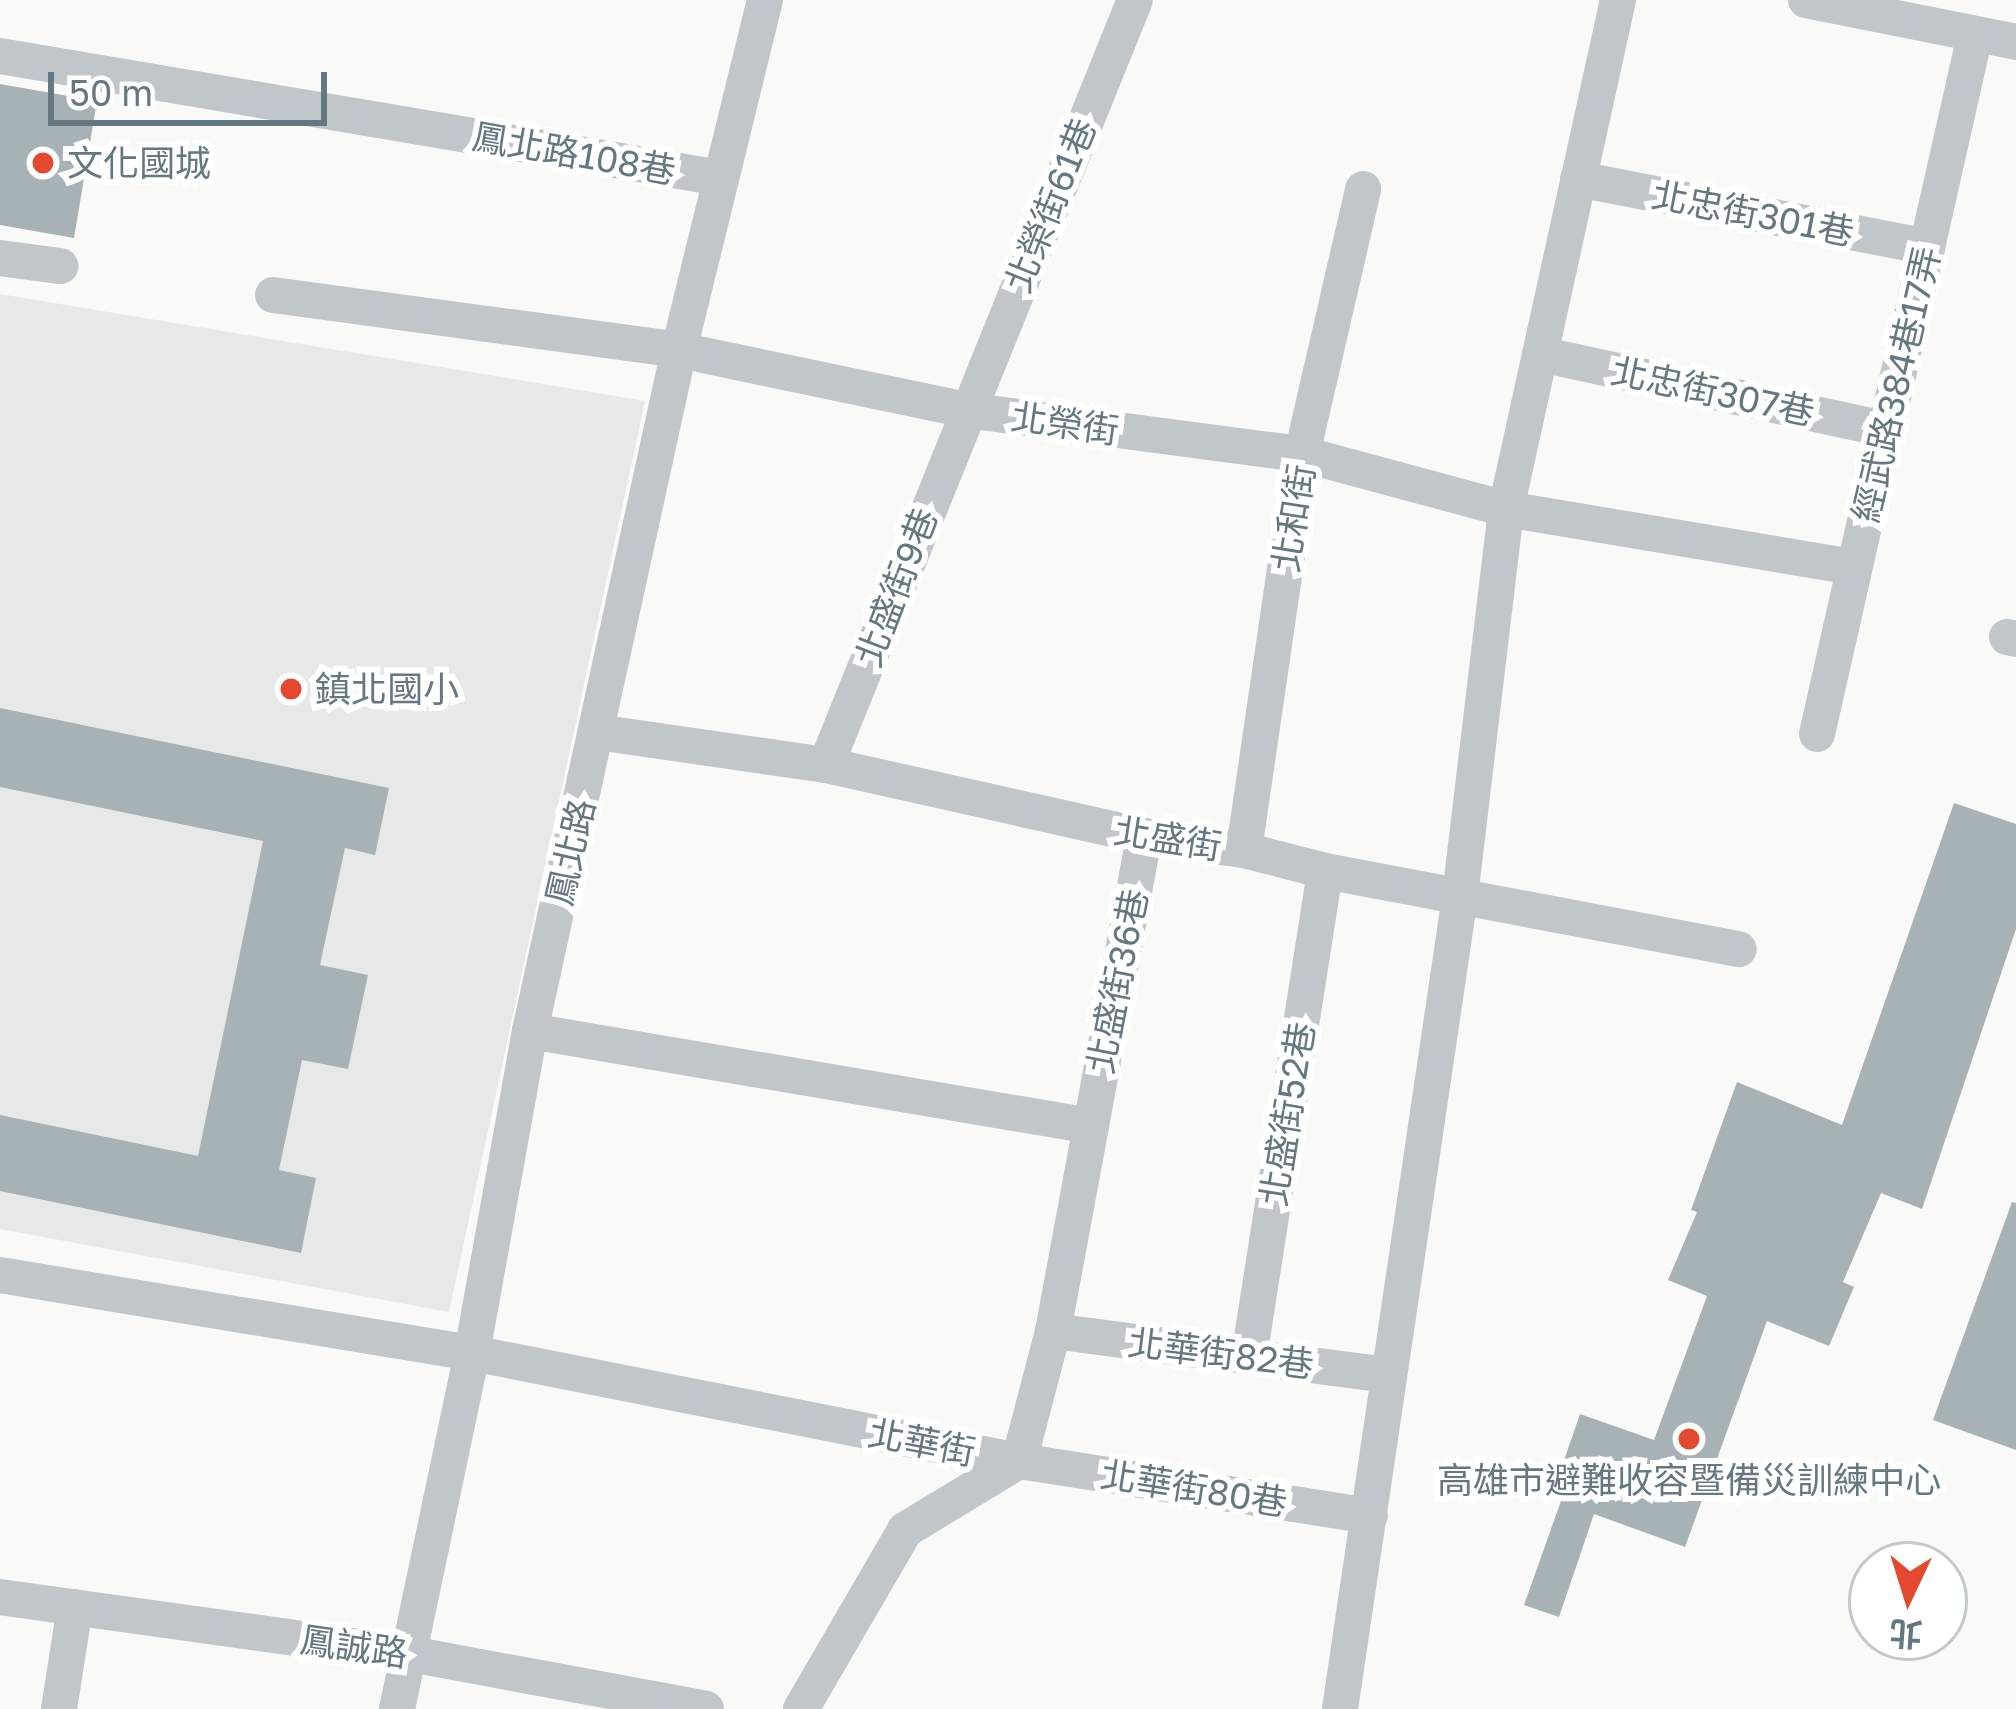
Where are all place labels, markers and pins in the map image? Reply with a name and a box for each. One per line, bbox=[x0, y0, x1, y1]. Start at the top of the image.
place label: 文化國城 bbox=[67, 141, 211, 185]
marker: 文化國城 bbox=[30, 150, 56, 176]
place label: 鎮北國小 bbox=[315, 667, 459, 711]
marker: 鎮北國小 bbox=[278, 676, 304, 702]
marker: 高雄市避難收容暨備災訓練中心 bbox=[1676, 1426, 1702, 1452]
place label: 高雄市避難收容暨備災訓練中心 bbox=[1437, 1458, 1941, 1502]

